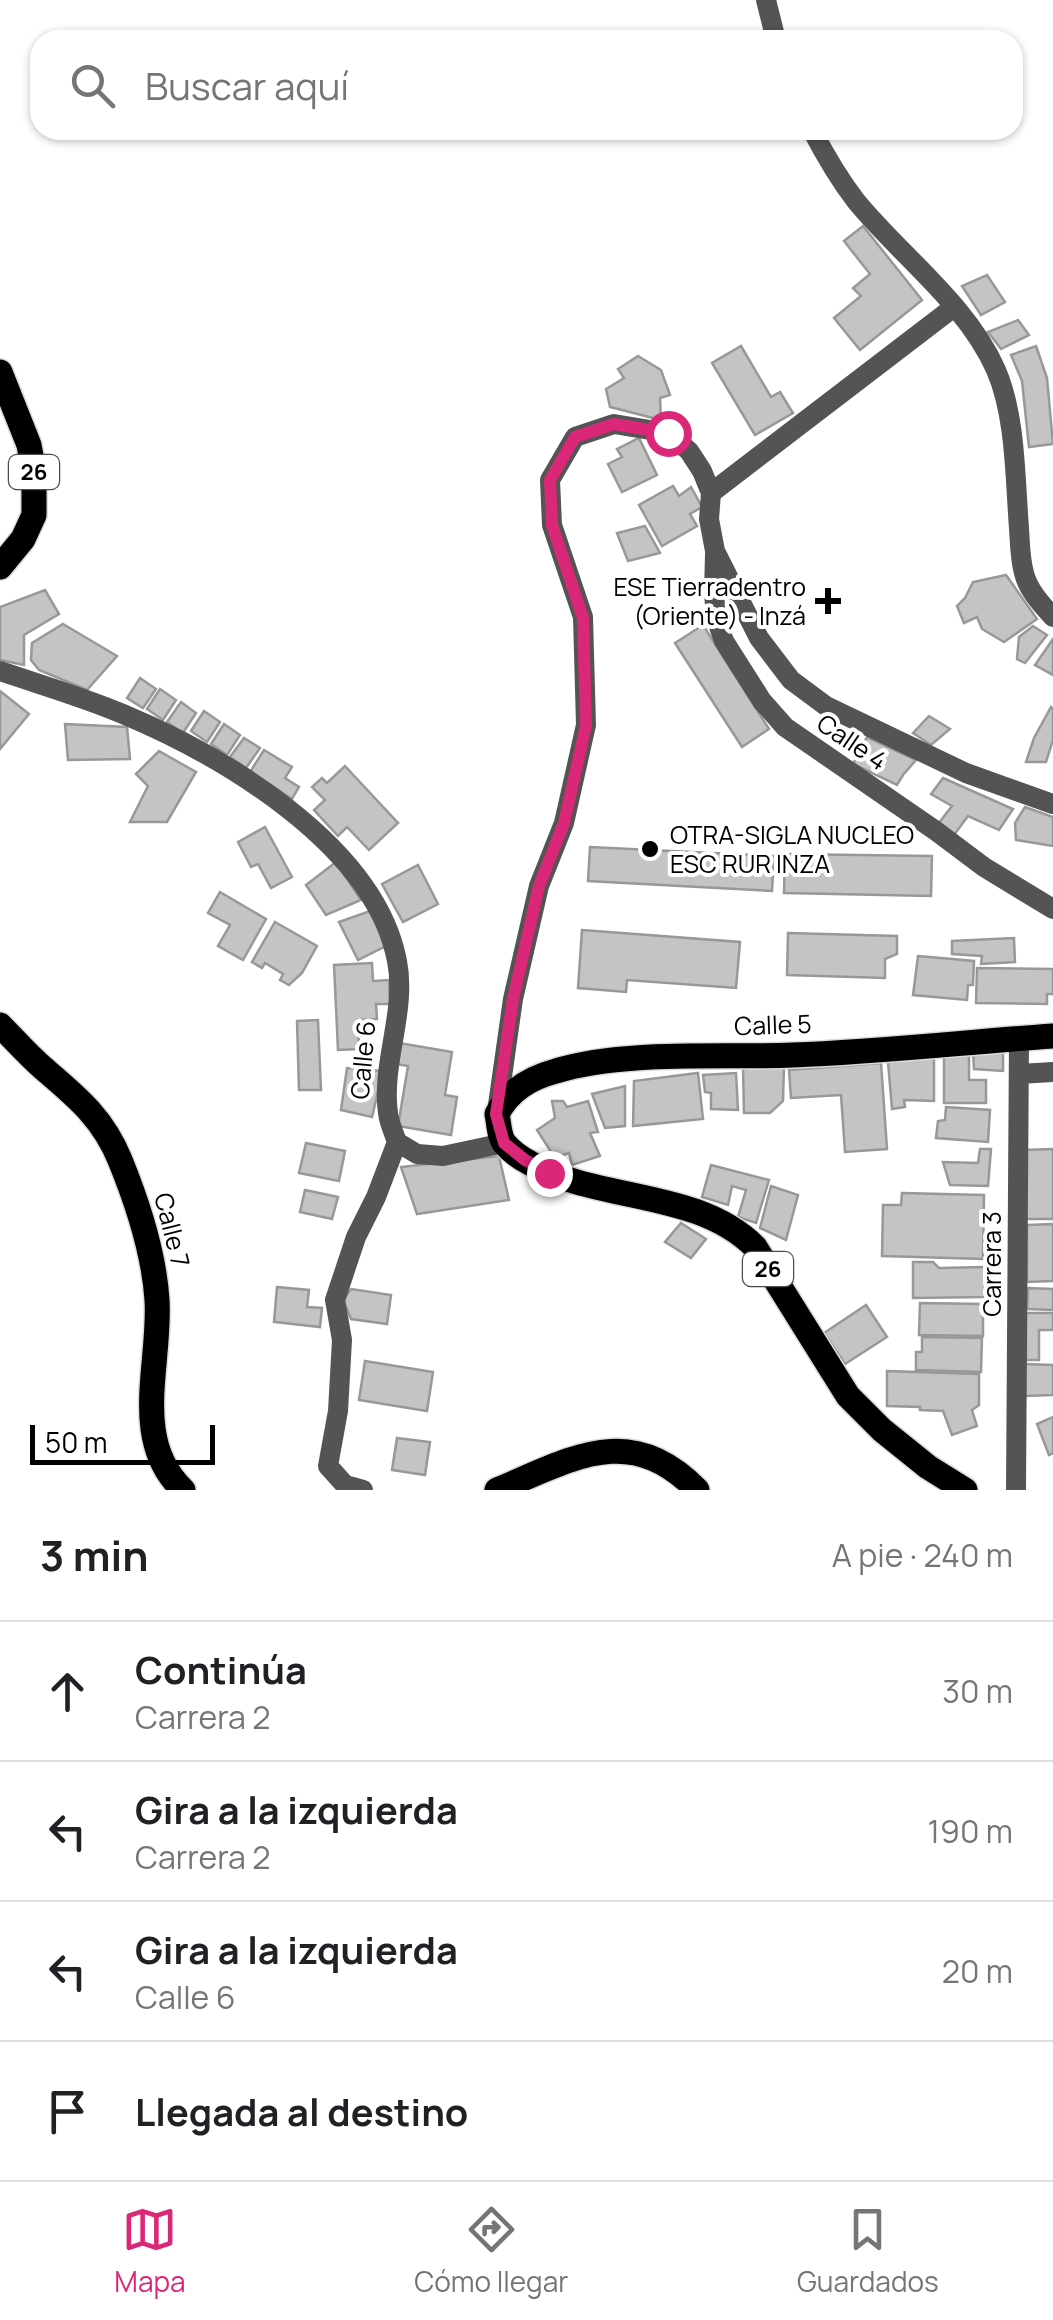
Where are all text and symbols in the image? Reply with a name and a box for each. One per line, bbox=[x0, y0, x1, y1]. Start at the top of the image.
search box bbox=[30, 30, 1023, 140]
icon: search bbox=[65, 58, 120, 113]
text: Buscar aquí bbox=[145, 59, 349, 111]
route start bbox=[646, 411, 692, 457]
road number: 26 bbox=[9, 455, 59, 489]
place label: ESE Tierradentro (Oriente) - Inzá bbox=[614, 569, 806, 633]
marker: ESE Tierradentro (Oriente) - Inzá bbox=[815, 588, 841, 614]
street label: Calle 4 bbox=[810, 705, 894, 778]
place label: OTRA-SIGLA NUCLEO ESC RUR INZA bbox=[670, 817, 914, 881]
marker: OTRA-SIGLA NUCLEO ESC RUR INZA bbox=[639, 838, 661, 860]
street label: Calle 5 bbox=[734, 1006, 812, 1043]
street label: Calle 6 bbox=[342, 1019, 383, 1101]
route end bbox=[527, 1151, 573, 1197]
street label: Calle 7 bbox=[146, 1189, 199, 1271]
street label: Carrera 3 bbox=[974, 1211, 1009, 1317]
road number: 26 bbox=[743, 1252, 793, 1286]
scale bar bbox=[30, 1420, 215, 1464]
text: 50 m bbox=[45, 1423, 108, 1461]
text: 3 min bbox=[40, 1526, 149, 1584]
text: A pie · 240 m bbox=[832, 1533, 1013, 1577]
text: Continúa bbox=[135, 1643, 307, 1695]
icon: ahead bbox=[40, 1664, 95, 1719]
text: 30 m bbox=[942, 1669, 1013, 1713]
text: Carrera 2 bbox=[135, 1695, 270, 1739]
text: Gira a la izquierda bbox=[135, 1783, 458, 1835]
icon: left bbox=[40, 1804, 95, 1859]
text: 190 m bbox=[928, 1809, 1013, 1853]
text: Carrera 2 bbox=[135, 1835, 270, 1879]
text: Gira a la izquierda bbox=[135, 1923, 458, 1975]
icon: left bbox=[40, 1944, 95, 1999]
text: 20 m bbox=[942, 1949, 1013, 1993]
text: Calle 6 bbox=[135, 1975, 236, 2019]
icon: arrive bbox=[40, 2084, 95, 2139]
text: Llegada al destino bbox=[135, 2085, 468, 2137]
tab: Mapa bbox=[114, 2202, 186, 2300]
tab: Cómo llegar bbox=[414, 2202, 568, 2300]
tab: Guardados bbox=[797, 2202, 939, 2300]

